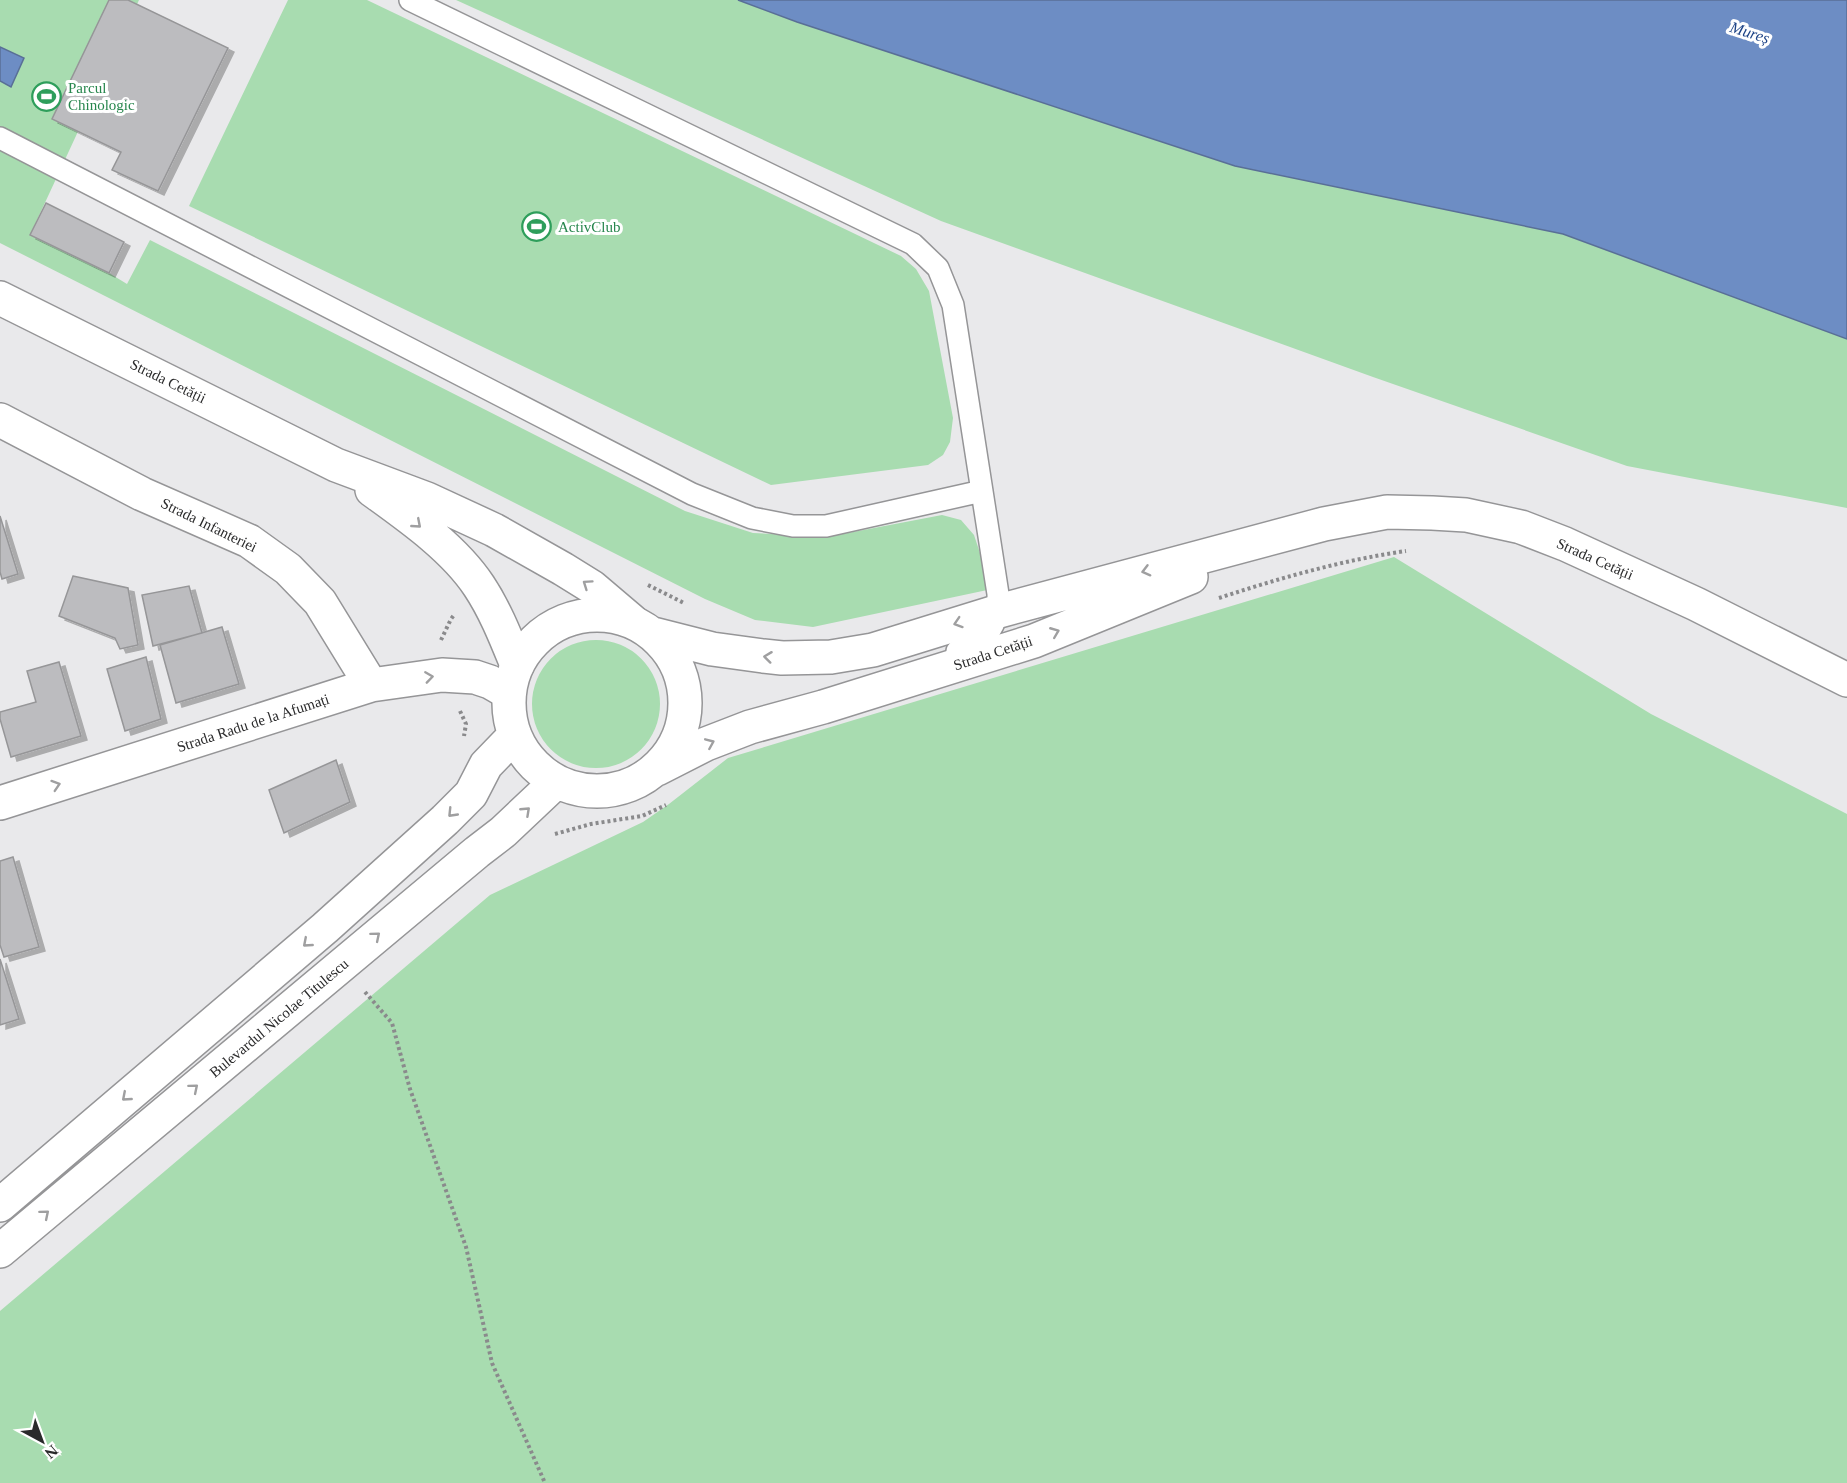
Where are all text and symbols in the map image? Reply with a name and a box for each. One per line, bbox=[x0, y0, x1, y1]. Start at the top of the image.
water label: Mureș bbox=[1727, 18, 1772, 48]
place label: Parcul Chinologic bbox=[68, 80, 135, 113]
sports icon: Parcul Chinologic bbox=[31, 81, 63, 113]
sports icon: ActivClub bbox=[521, 211, 553, 243]
place label: ActivClub bbox=[558, 219, 621, 235]
street label: Strada Cetății bbox=[127, 356, 208, 407]
street label: Strada Infanteriei bbox=[159, 495, 259, 555]
one-way arrow bbox=[410, 517, 421, 528]
street label: Strada Cetății bbox=[1554, 535, 1636, 584]
one-way arrow bbox=[1141, 564, 1151, 577]
one-way arrow bbox=[582, 580, 593, 591]
one-way arrow bbox=[953, 616, 964, 629]
one-way arrow bbox=[1049, 627, 1060, 639]
street label: Strada Cetății bbox=[952, 633, 1035, 674]
one-way arrow bbox=[763, 651, 772, 664]
one-way arrow bbox=[424, 672, 434, 684]
street label: Strada Radu de la Afumați bbox=[175, 691, 331, 756]
one-way arrow bbox=[704, 738, 715, 750]
one-way arrow bbox=[50, 780, 61, 793]
one-way arrow bbox=[448, 807, 459, 817]
one-way arrow bbox=[518, 808, 529, 819]
one-way arrow bbox=[369, 933, 380, 944]
one-way arrow bbox=[303, 936, 314, 947]
street label: Bulevardul Nicolae Titulescu bbox=[207, 955, 352, 1081]
one-way arrow bbox=[187, 1085, 198, 1096]
one-way arrow bbox=[122, 1090, 133, 1101]
one-way arrow bbox=[38, 1210, 49, 1221]
north arrow bbox=[12, 1411, 72, 1471]
text: N bbox=[41, 1442, 61, 1462]

